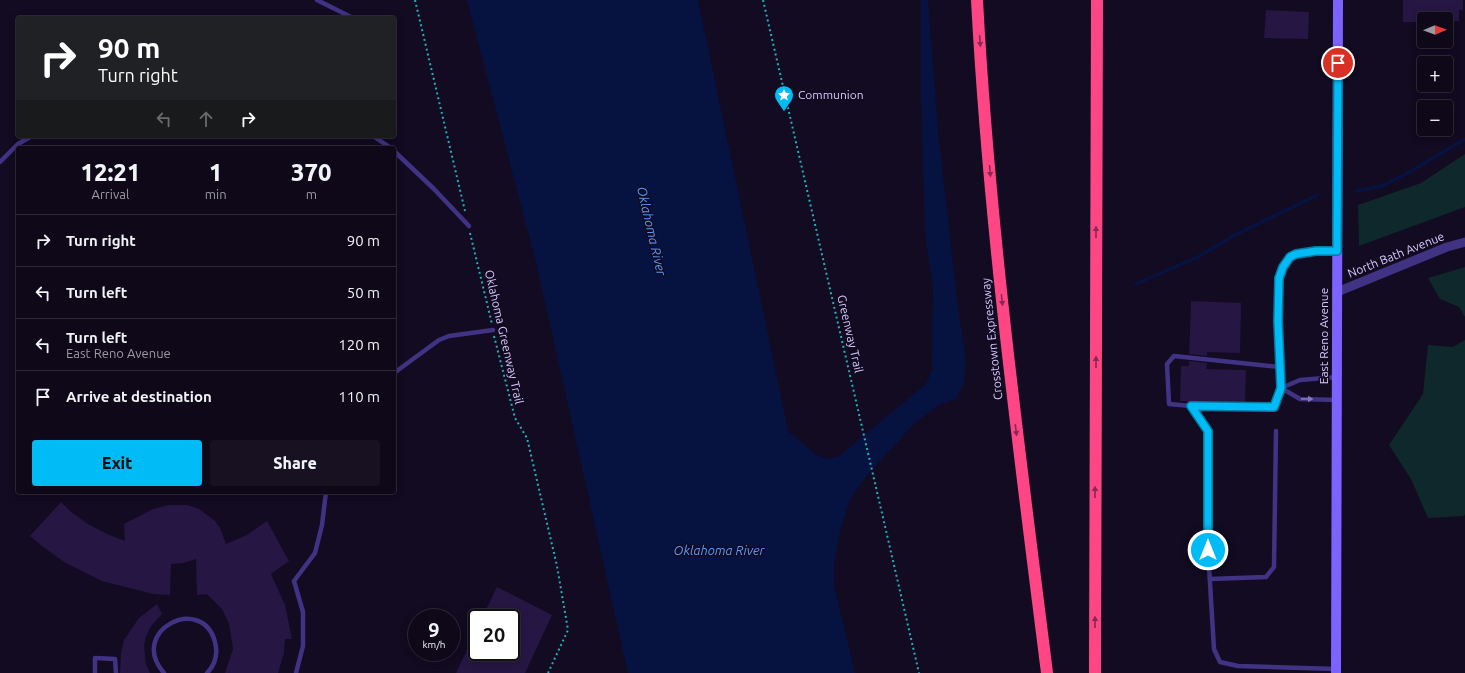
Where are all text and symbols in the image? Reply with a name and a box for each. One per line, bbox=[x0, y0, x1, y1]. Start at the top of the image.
north arrow bbox=[1417, 12, 1453, 48]
map controls bbox=[1417, 12, 1453, 136]
icon: right bbox=[32, 32, 84, 84]
text: 90 m bbox=[98, 32, 160, 63]
one-way arrow bbox=[976, 35, 983, 47]
pin bbox=[1321, 46, 1355, 80]
icon: arrive bbox=[1327, 52, 1349, 74]
button: + bbox=[1417, 56, 1453, 92]
text: Turn right bbox=[98, 65, 178, 85]
place icon: Communion bbox=[773, 84, 795, 112]
place label: Communion bbox=[798, 88, 864, 101]
button: − bbox=[1417, 100, 1453, 136]
icon: left bbox=[153, 108, 175, 130]
icon: ahead bbox=[195, 108, 217, 130]
icon: right bbox=[237, 108, 259, 130]
text: 12:21 bbox=[80, 159, 140, 186]
text: 1 bbox=[209, 159, 222, 186]
text: 370 bbox=[291, 159, 332, 186]
one-way arrow bbox=[986, 165, 993, 177]
water label: Oklahoma River bbox=[635, 185, 669, 278]
text: Arrival bbox=[91, 187, 129, 201]
text: min bbox=[205, 187, 227, 201]
text: m bbox=[306, 187, 317, 201]
one-way arrow bbox=[1093, 225, 1099, 238]
street label: North Bath Avenue bbox=[1346, 229, 1446, 280]
icon: right bbox=[32, 230, 54, 252]
text: Turn right bbox=[66, 232, 136, 249]
text: 90 m bbox=[347, 232, 380, 249]
street label: Oklahoma Greenway Trail bbox=[483, 268, 526, 405]
street label: Crosstown Expressway bbox=[979, 277, 1004, 401]
icon: left bbox=[32, 282, 54, 304]
text: Turn left bbox=[66, 284, 127, 301]
text: 50 m bbox=[347, 284, 380, 301]
street label: East Reno Avenue bbox=[1317, 288, 1330, 384]
street label: Greenway Trail bbox=[835, 294, 866, 374]
one-way arrow bbox=[999, 294, 1005, 306]
text: Turn left bbox=[66, 329, 127, 346]
icon: left bbox=[32, 334, 54, 356]
text: 120 m bbox=[338, 336, 380, 353]
text: East Reno Avenue bbox=[66, 346, 171, 360]
one-way arrow bbox=[1093, 355, 1099, 368]
icon: arrive bbox=[32, 386, 54, 408]
text: Arrive at destination bbox=[66, 388, 212, 405]
text: 110 m bbox=[338, 388, 380, 405]
one-way arrow bbox=[1301, 396, 1314, 402]
one-way arrow bbox=[1013, 423, 1019, 436]
button: Exit bbox=[32, 440, 202, 486]
button: Share bbox=[210, 440, 380, 486]
one-way arrow bbox=[1092, 485, 1098, 498]
position arrow bbox=[1187, 529, 1229, 571]
water label: Oklahoma River bbox=[674, 543, 766, 557]
speed limit sign: 20 bbox=[468, 609, 520, 661]
one-way arrow bbox=[1092, 615, 1098, 628]
text: 9 bbox=[428, 618, 440, 641]
text: km/h bbox=[422, 639, 446, 650]

